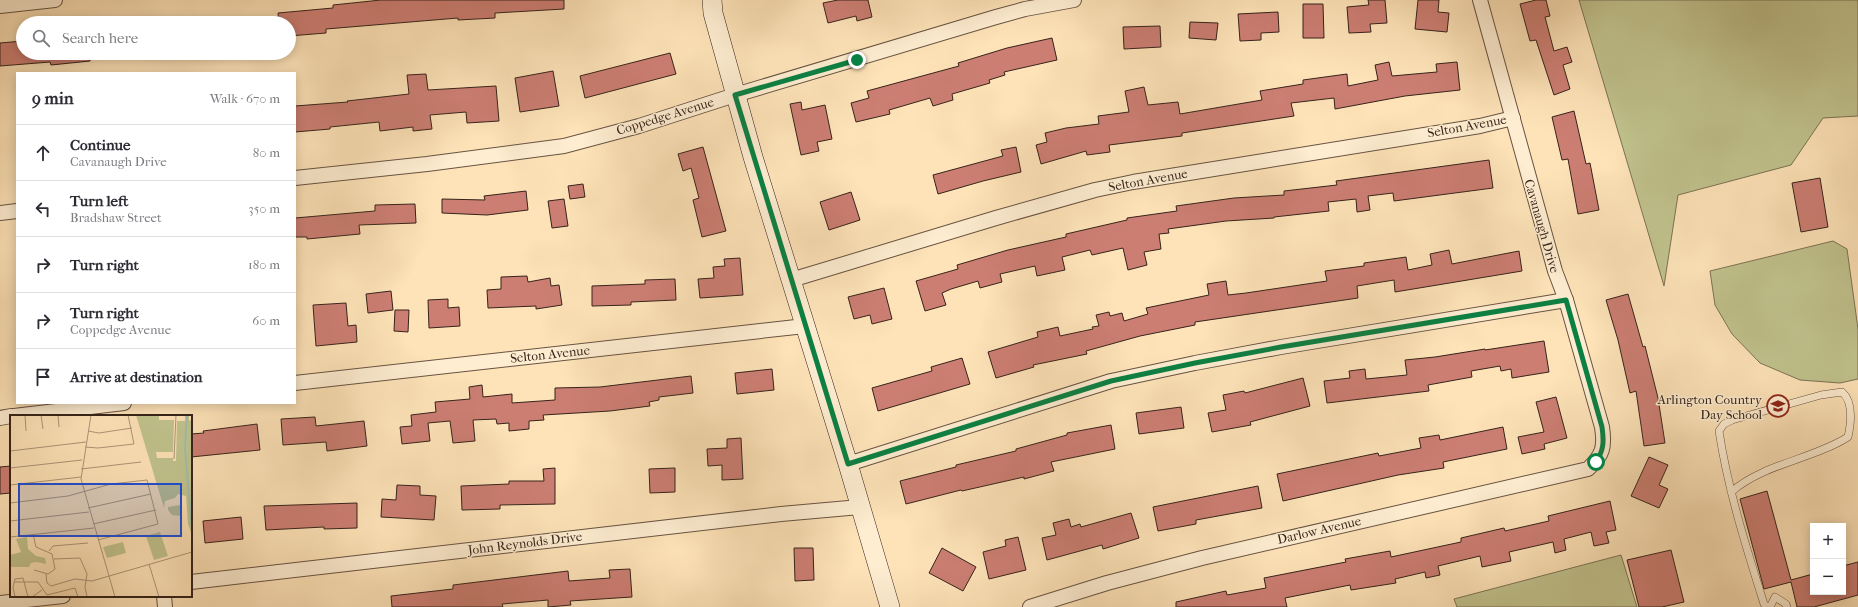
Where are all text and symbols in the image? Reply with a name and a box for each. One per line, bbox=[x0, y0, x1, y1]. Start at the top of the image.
search box bbox=[16, 16, 296, 60]
icon: search bbox=[30, 27, 52, 49]
text: Search here bbox=[62, 29, 138, 47]
route end bbox=[848, 51, 866, 69]
text: 9 min bbox=[32, 88, 74, 108]
text: Walk · 670 m bbox=[210, 91, 280, 106]
street label: Coppedge Avenue bbox=[614, 94, 716, 138]
street label: Selton Avenue bbox=[1426, 112, 1508, 140]
text: Continue bbox=[70, 136, 130, 154]
icon: ahead bbox=[32, 142, 54, 164]
text: 80 m bbox=[253, 145, 280, 160]
text: Cavanaugh Drive bbox=[70, 154, 167, 169]
street label: Selton Avenue bbox=[1107, 166, 1189, 194]
street label: Cavanaugh Drive bbox=[1521, 178, 1563, 275]
text: Turn left bbox=[70, 192, 128, 210]
icon: left bbox=[32, 198, 54, 220]
text: 350 m bbox=[248, 201, 280, 216]
text: Bradshaw Street bbox=[70, 210, 162, 225]
icon: right bbox=[32, 254, 54, 276]
text: Turn right bbox=[70, 256, 139, 274]
text: 180 m bbox=[248, 257, 280, 272]
text: Turn right bbox=[70, 304, 139, 322]
icon: right bbox=[32, 310, 54, 332]
text: 60 m bbox=[252, 313, 280, 328]
text: Coppedge Avenue bbox=[70, 322, 171, 337]
street label: Selton Avenue bbox=[509, 342, 591, 366]
icon: arrive bbox=[32, 366, 54, 388]
text: Arrive at destination bbox=[70, 368, 202, 386]
place label: Arlington Country Day School bbox=[1656, 392, 1763, 422]
school or university icon: Arlington Country Day School bbox=[1765, 393, 1791, 419]
inset map bbox=[10, 415, 192, 597]
route start bbox=[1587, 453, 1605, 471]
street label: Darlow Avenue bbox=[1276, 513, 1363, 547]
map controls bbox=[1810, 523, 1846, 595]
button: + bbox=[1810, 523, 1846, 559]
street label: John Reynolds Drive bbox=[466, 528, 584, 558]
button: − bbox=[1810, 559, 1846, 595]

